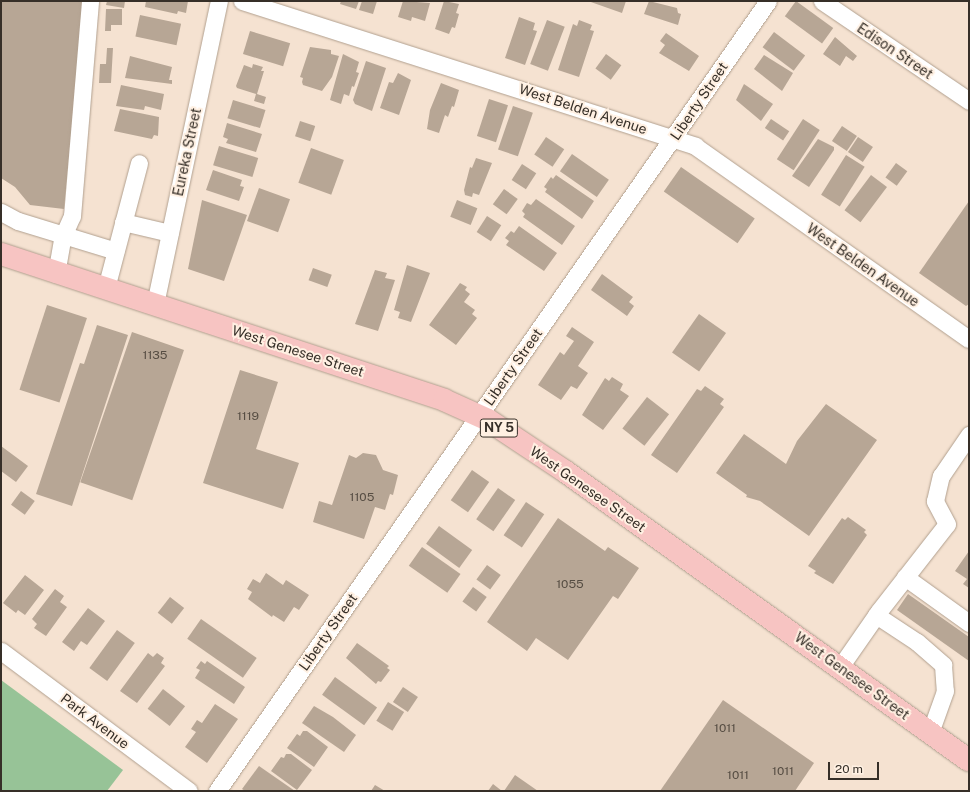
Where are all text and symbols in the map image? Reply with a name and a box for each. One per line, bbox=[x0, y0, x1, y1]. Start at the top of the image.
street label: Edison Street bbox=[854, 19, 936, 83]
street label: Liberty Street bbox=[667, 59, 731, 143]
street label: West Belden Avenue bbox=[517, 80, 649, 138]
street label: Eureka Street bbox=[169, 106, 205, 198]
street label: West Belden Avenue bbox=[804, 220, 922, 310]
street label: West Genesee Street bbox=[230, 322, 366, 380]
street label: Liberty Street bbox=[480, 325, 546, 409]
house number: 1135 bbox=[142, 349, 168, 363]
house number: 1119 bbox=[237, 410, 259, 424]
road number: NY 5 bbox=[479, 417, 519, 439]
street label: West Genesee Street bbox=[527, 443, 649, 535]
house number: 1105 bbox=[350, 491, 374, 505]
house number: 1055 bbox=[556, 578, 584, 592]
street label: Liberty Street bbox=[295, 590, 361, 674]
street label: West Genesee Street bbox=[791, 629, 913, 723]
street label: Park Avenue bbox=[57, 690, 133, 752]
house number: 1011 bbox=[714, 722, 736, 736]
scale bar bbox=[830, 754, 881, 780]
text: 20 m bbox=[835, 762, 863, 776]
house number: 1011 bbox=[772, 765, 794, 779]
house number: 1011 bbox=[727, 769, 749, 783]

